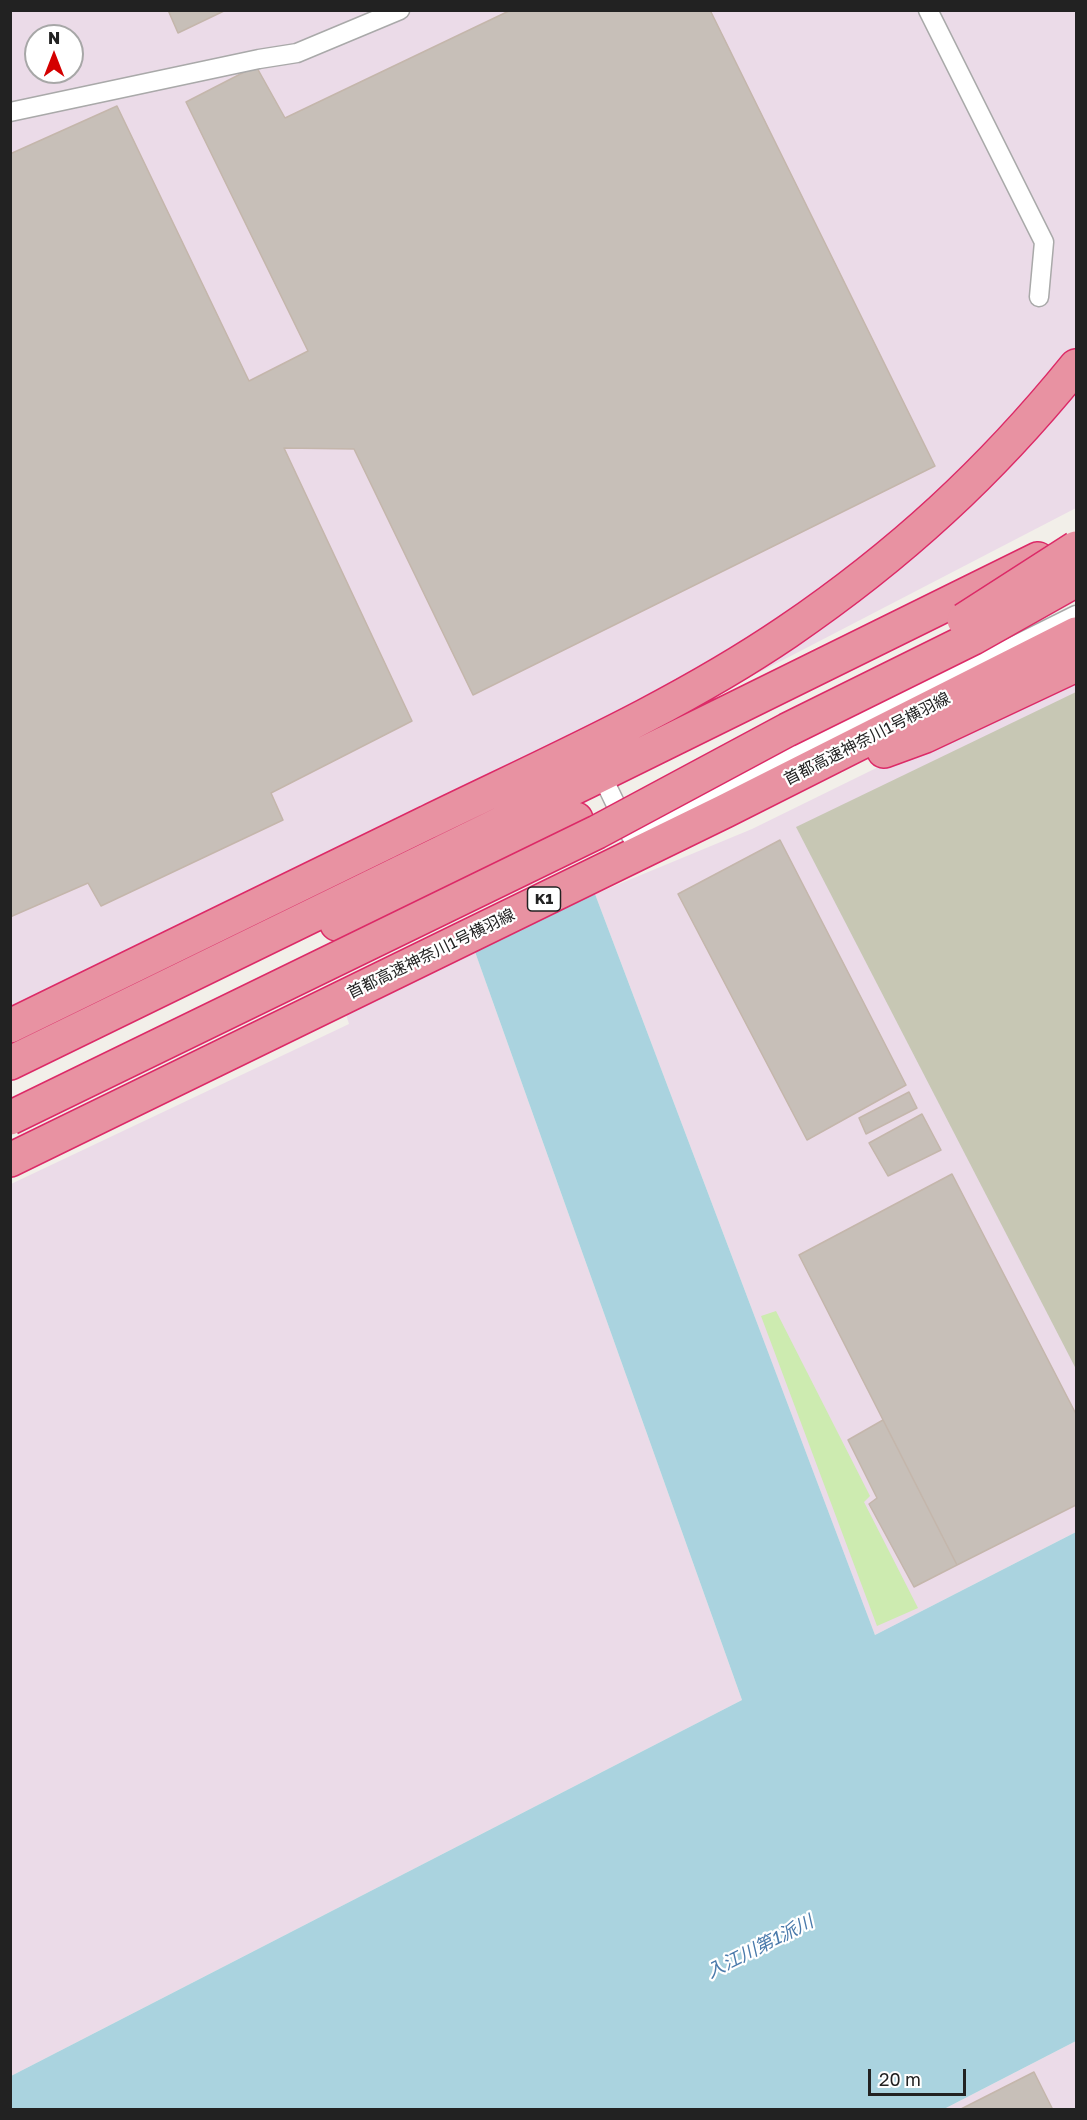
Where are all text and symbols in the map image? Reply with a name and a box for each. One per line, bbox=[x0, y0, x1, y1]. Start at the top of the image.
north arrow bbox=[24, 24, 84, 84]
text: N bbox=[48, 28, 60, 48]
street label: 首都高速神奈川1号横羽線 bbox=[781, 689, 953, 789]
road number: K1 bbox=[528, 887, 560, 911]
street label: 首都高速神奈川1号横羽線 bbox=[344, 905, 518, 1003]
water label: 入江川第1派川 bbox=[703, 1911, 817, 1983]
scale bar bbox=[871, 2057, 968, 2095]
text: 20 m bbox=[879, 2068, 921, 2090]

